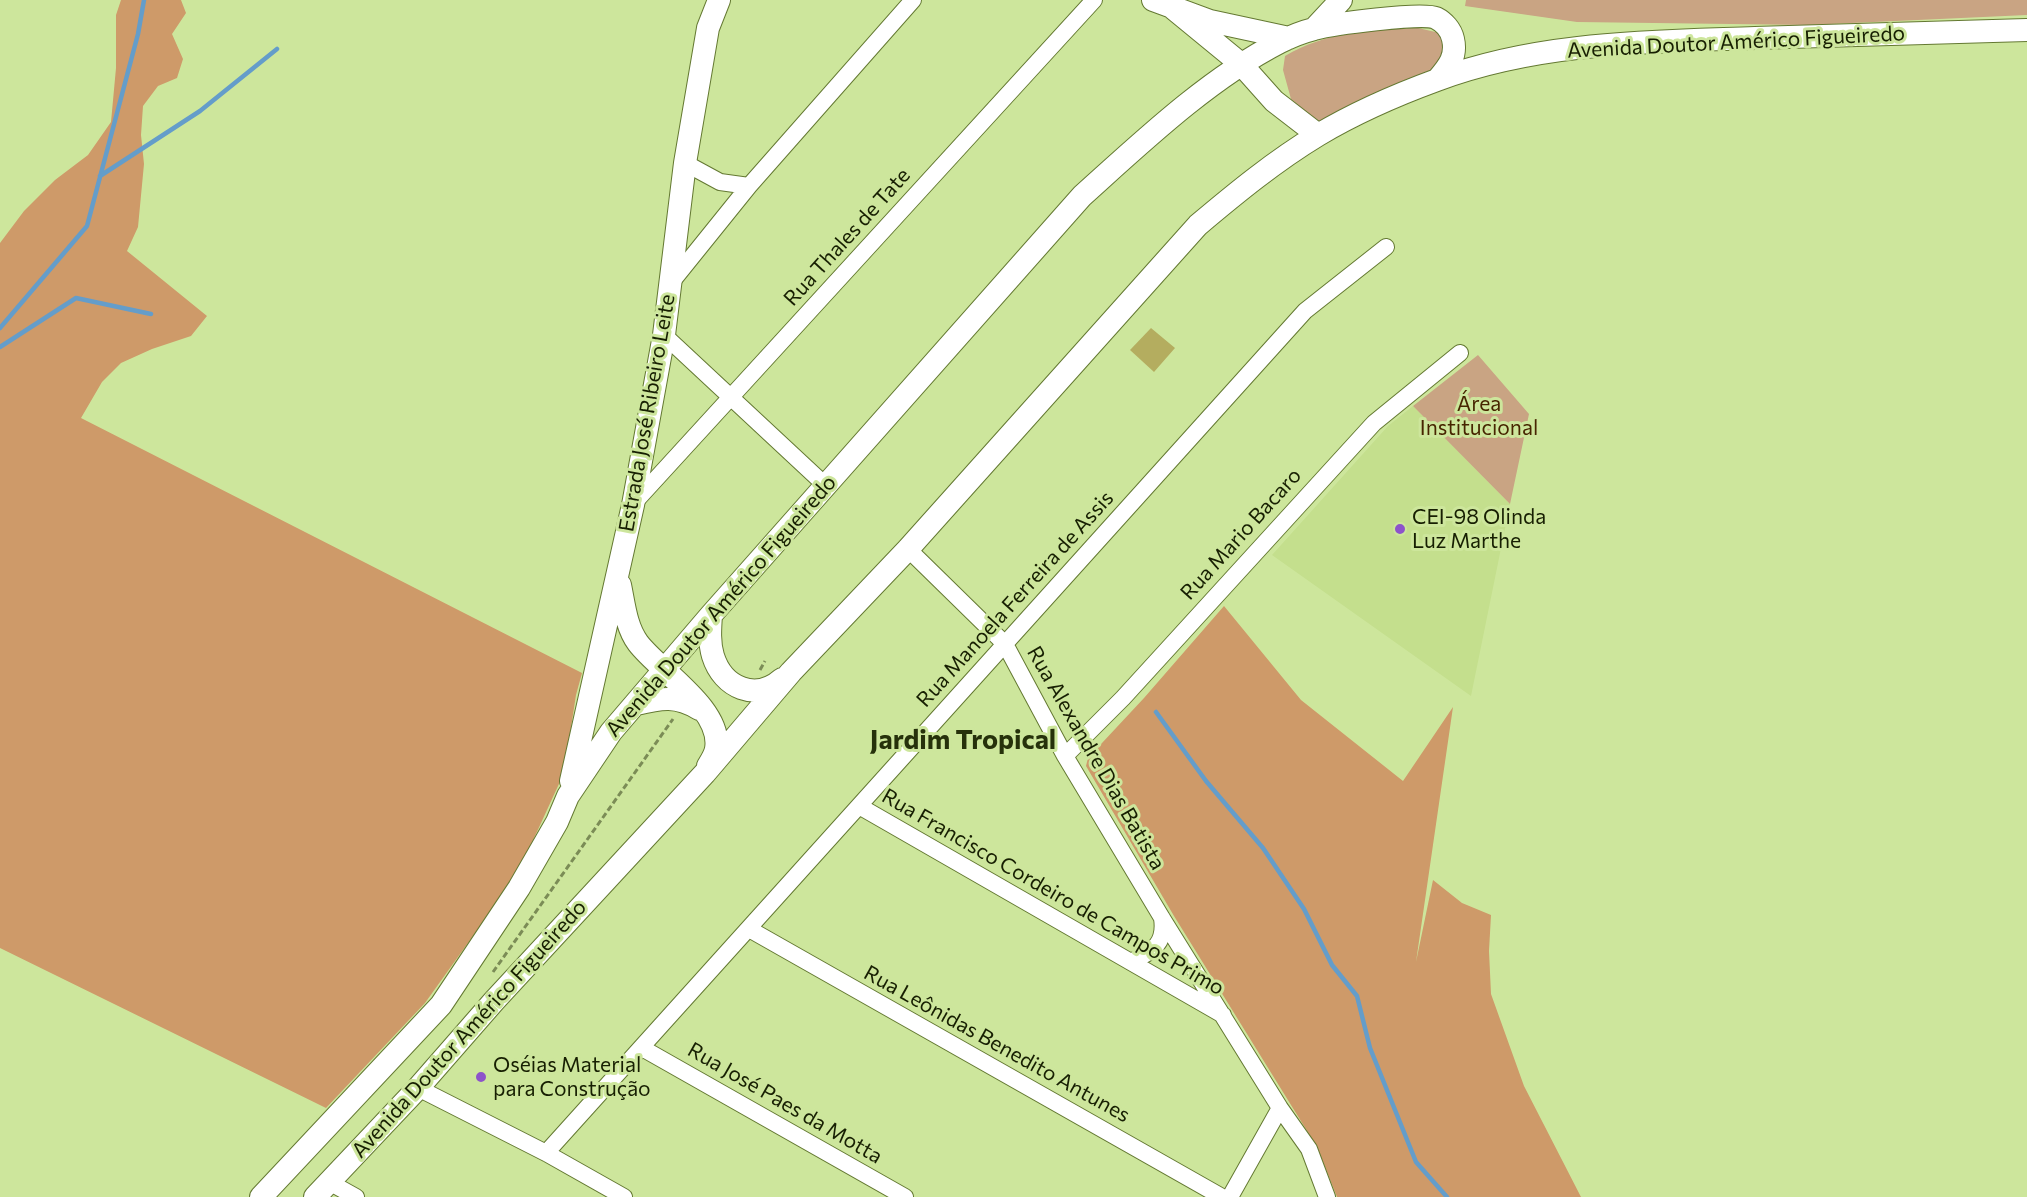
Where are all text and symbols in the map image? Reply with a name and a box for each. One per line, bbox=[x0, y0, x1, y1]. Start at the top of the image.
street label: Avenida Doutor Américo Figueiredo bbox=[1566, 21, 1906, 63]
street label: Rua Thales de Tate bbox=[779, 163, 915, 311]
street label: Estrada José Ribeiro Leite bbox=[614, 292, 680, 534]
park label: Área Institucional bbox=[1420, 391, 1538, 441]
street label: Rua Mario Bacaro bbox=[1175, 463, 1307, 605]
street label: Avenida Doutor Américo Figueiredo bbox=[601, 470, 841, 742]
street label: Rua Manoela Ferreira de Assis bbox=[911, 486, 1119, 712]
place label: CEI-98 Olinda Luz Marthe bbox=[1412, 504, 1546, 554]
marker: CEI-98 Olinda Luz Marthe bbox=[1393, 522, 1407, 536]
street label: Rua Alexandre Dias Batista bbox=[1022, 642, 1170, 874]
district label: Jardim Tropical bbox=[870, 724, 1056, 756]
street label: Rua Francisco Cordeiro de Campos Primo bbox=[877, 783, 1229, 1001]
street label: Avenida Doutor Américo Figueiredo bbox=[346, 895, 592, 1163]
street label: Rua Leônidas Benedito Antunes bbox=[860, 960, 1134, 1128]
street label: Rua José Paes da Motta bbox=[683, 1037, 887, 1169]
place label: Oséias Material para Construção bbox=[493, 1052, 651, 1102]
marker: Oséias Material para Construção bbox=[474, 1070, 488, 1084]

